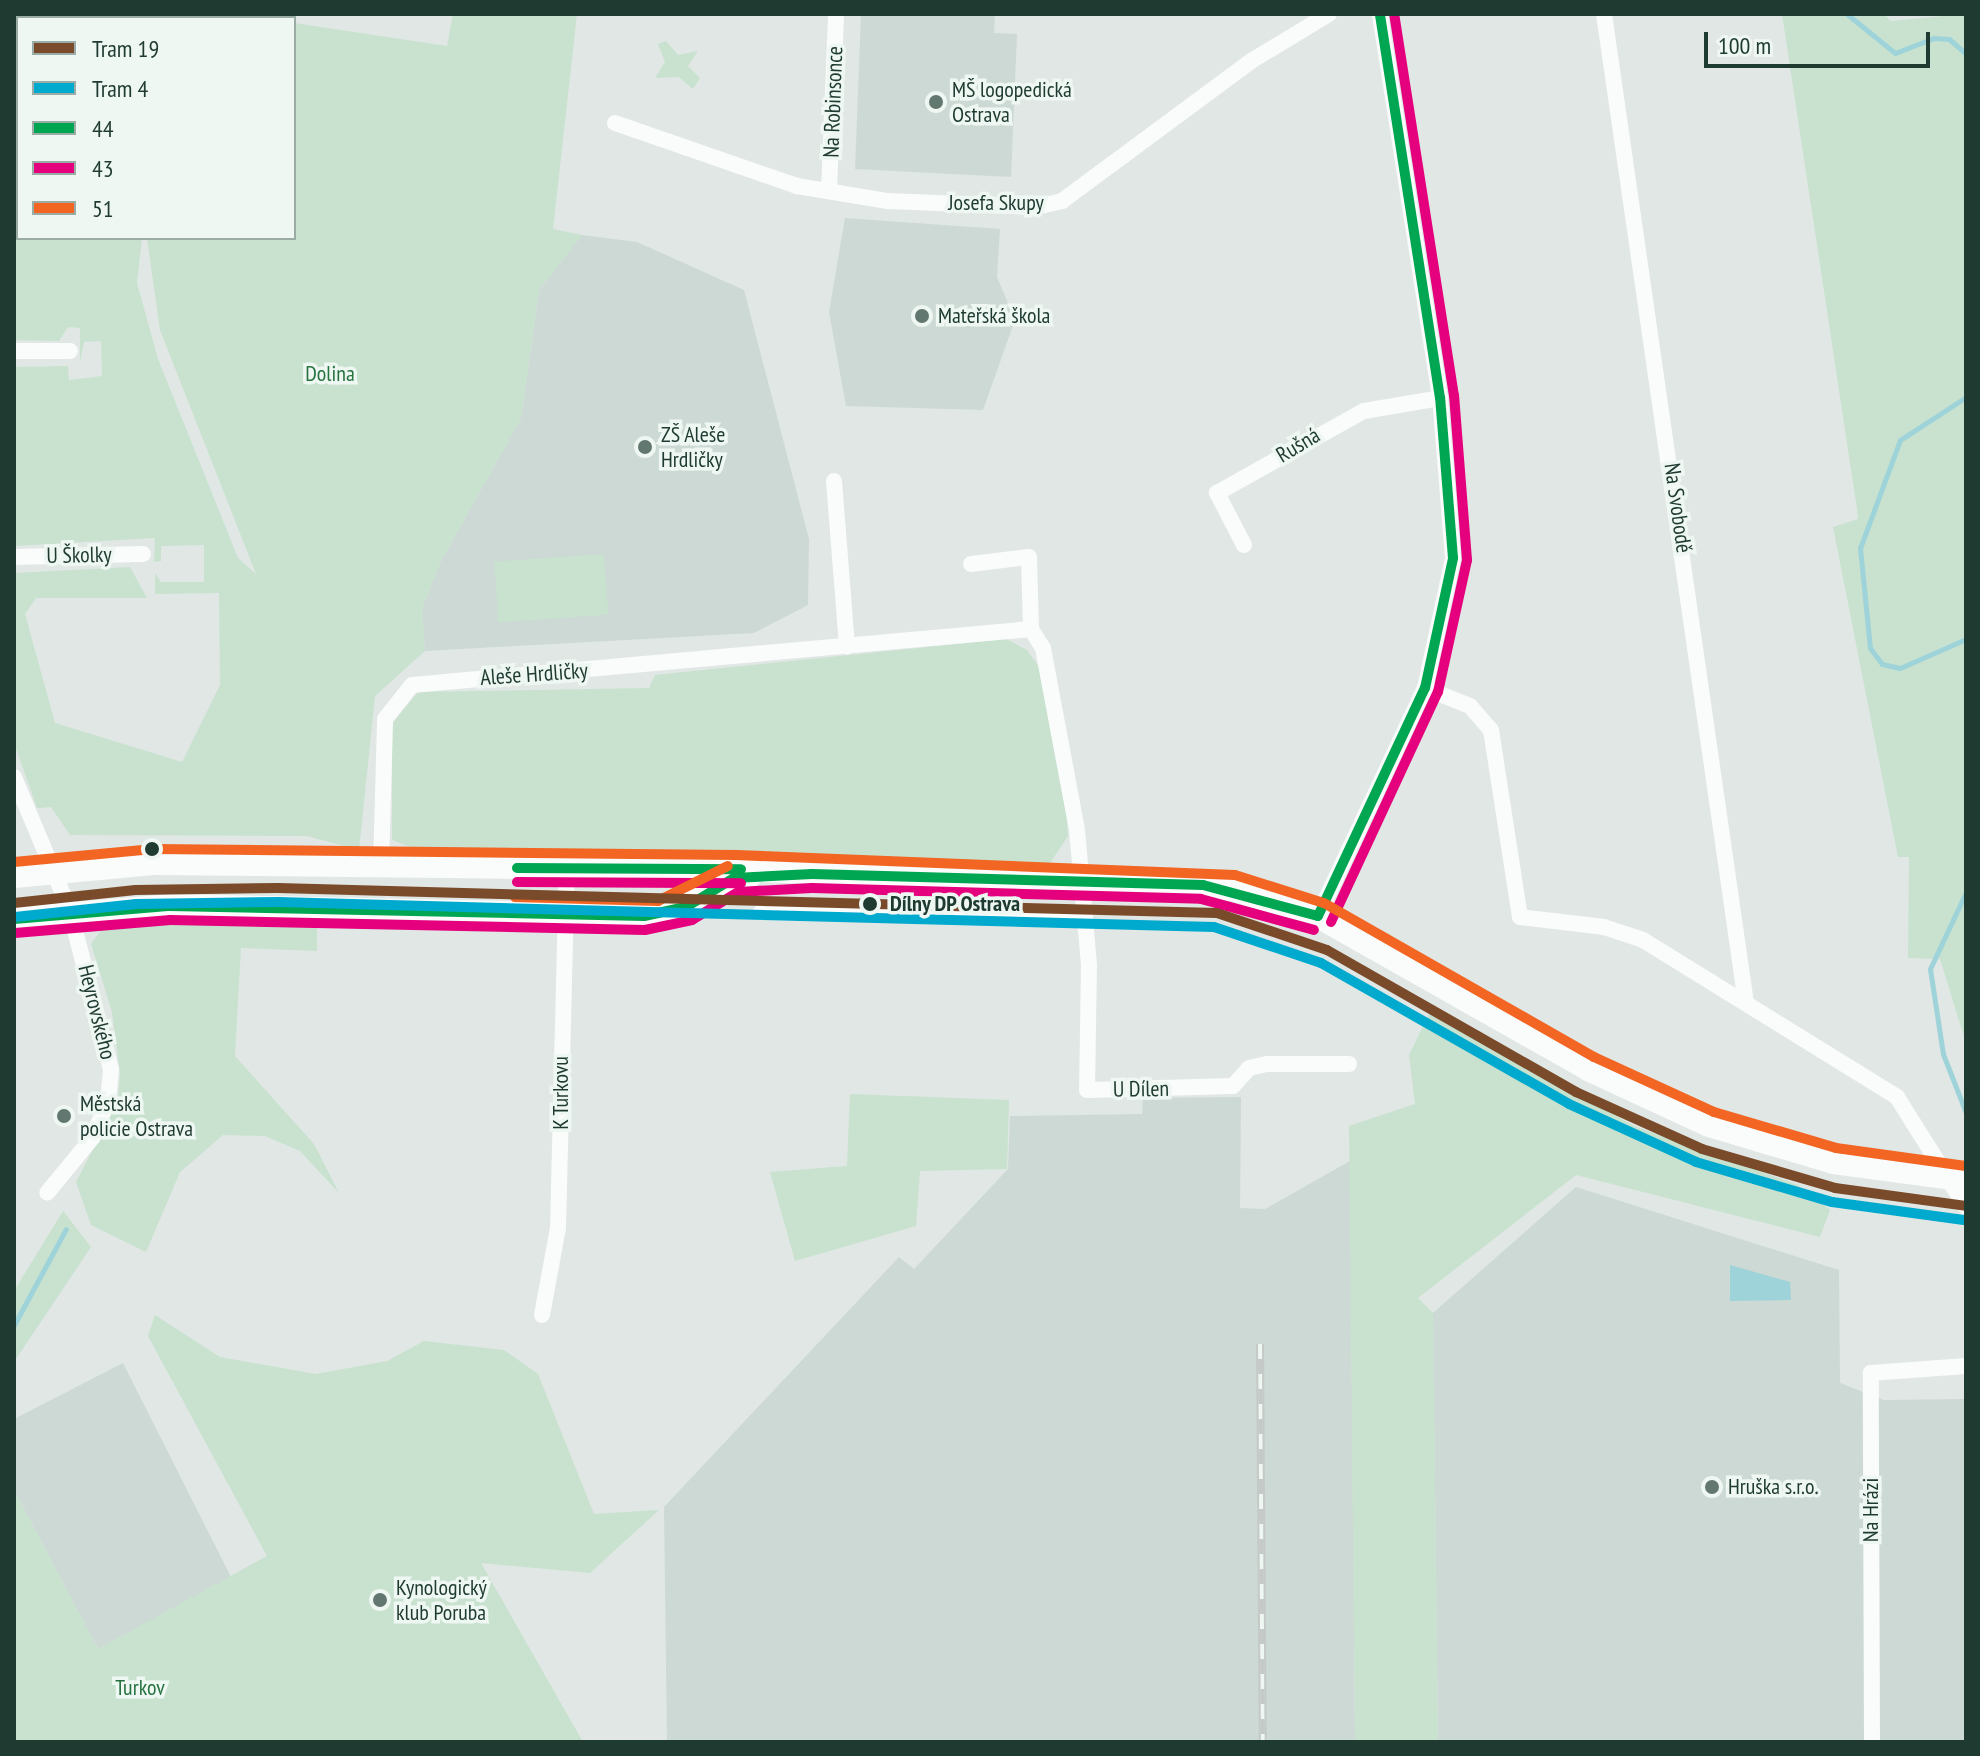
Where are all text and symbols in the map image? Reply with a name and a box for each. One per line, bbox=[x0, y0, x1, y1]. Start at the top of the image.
legend bbox=[16, 16, 296, 240]
scale bar bbox=[1708, 16, 1934, 66]
text: 100 m bbox=[1718, 30, 1771, 61]
text: Tram 19 bbox=[92, 33, 159, 64]
street label: Na Robinsonce bbox=[818, 46, 848, 158]
text: Tram 4 bbox=[92, 73, 148, 104]
place label: MŠ logopedická Ostrava bbox=[952, 76, 1072, 128]
marker: MŠ logopedická Ostrava bbox=[927, 93, 945, 111]
text: 44 bbox=[92, 113, 114, 144]
text: 43 bbox=[92, 153, 114, 184]
street label: Josefa Skupy bbox=[948, 190, 1044, 216]
text: 51 bbox=[92, 193, 114, 224]
place label: Mateřská škola bbox=[938, 303, 1050, 329]
marker: Mateřská škola bbox=[913, 307, 931, 325]
park label: Dolina bbox=[305, 361, 355, 387]
place label: ZŠ Aleše Hrdličky bbox=[661, 421, 726, 472]
street label: Rušná bbox=[1271, 422, 1325, 468]
marker: ZŠ Aleše Hrdličky bbox=[636, 438, 654, 456]
street label: Na Svobodě bbox=[1659, 461, 1697, 555]
street label: U Školky bbox=[46, 541, 112, 569]
street label: Aleše Hrdličky bbox=[479, 657, 589, 691]
unlabelled marker bbox=[144, 841, 160, 857]
marker: Dílny DP Ostrava bbox=[857, 891, 883, 917]
place label: Dílny DP Ostrava bbox=[890, 891, 1022, 917]
street label: Heyrovského bbox=[73, 962, 121, 1062]
street label: K Turkovu bbox=[548, 1056, 574, 1130]
street label: U Dílen bbox=[1113, 1075, 1169, 1103]
place label: Městská policie Ostrava bbox=[80, 1090, 193, 1142]
marker: Městská policie Ostrava bbox=[55, 1107, 73, 1125]
place label: Hruška s.r.o. bbox=[1728, 1474, 1818, 1500]
marker: Hruška s.r.o. bbox=[1703, 1478, 1721, 1496]
street label: Na Hrázi bbox=[1858, 1478, 1884, 1542]
place label: Kynologický klub Poruba bbox=[396, 1574, 487, 1626]
marker: Kynologický klub Poruba bbox=[371, 1591, 389, 1609]
park label: Turkov bbox=[115, 1675, 165, 1701]

